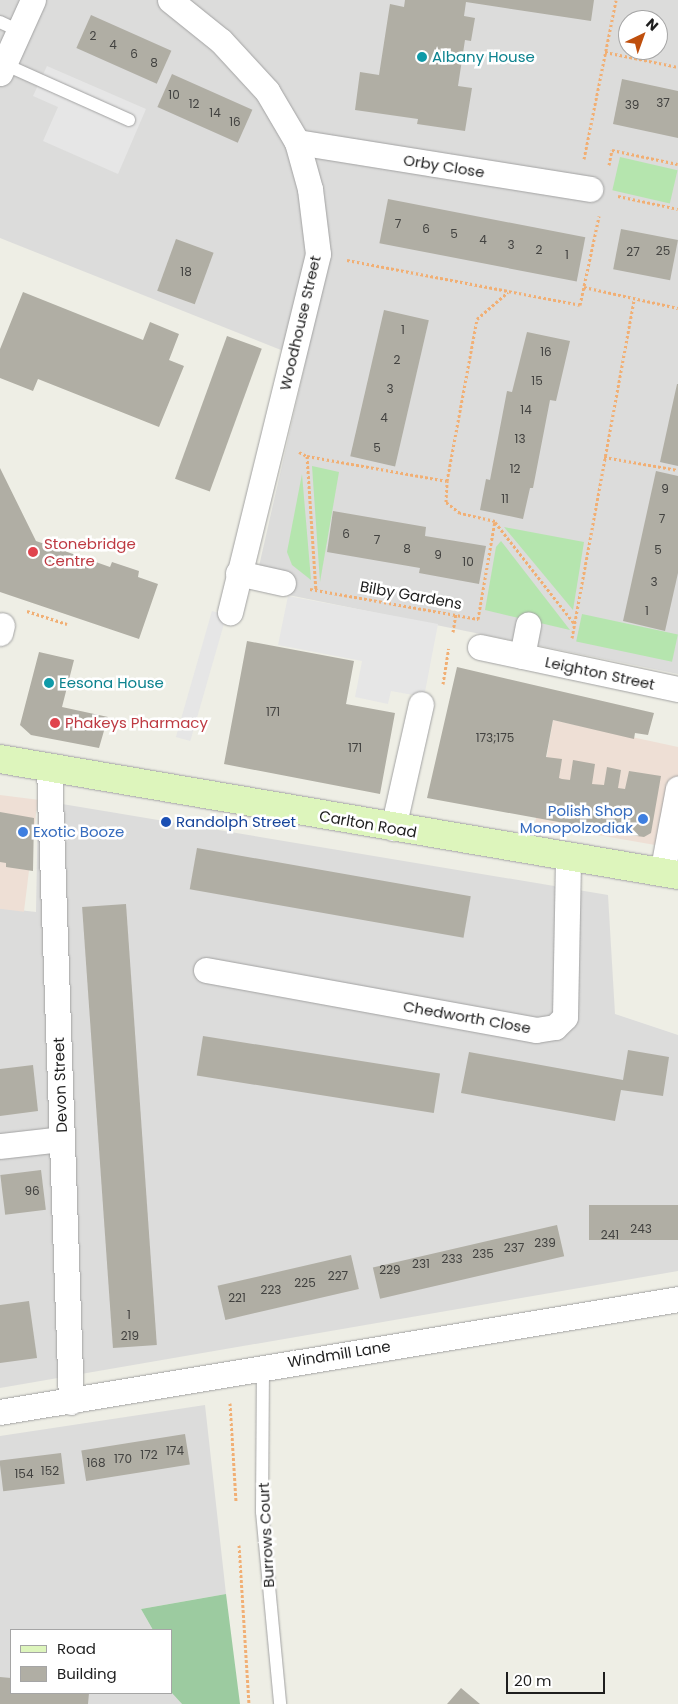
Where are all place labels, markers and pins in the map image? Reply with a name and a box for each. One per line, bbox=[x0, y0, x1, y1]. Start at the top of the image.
place label: Albany House bbox=[432, 48, 535, 66]
marker: Albany House bbox=[416, 51, 428, 63]
place label: Stonebridge Centre bbox=[44, 534, 136, 569]
marker: Stonebridge Centre bbox=[26, 545, 40, 559]
place label: Eesona House bbox=[59, 674, 164, 692]
marker: Eesona House bbox=[43, 677, 55, 689]
place label: Phakeys Pharmacy bbox=[65, 714, 208, 732]
marker: Phakeys Pharmacy bbox=[49, 717, 61, 729]
place label: Polish Shop Monopolzodiak bbox=[520, 801, 633, 836]
place label: Randolph Street bbox=[176, 813, 296, 831]
marker: Polish Shop Monopolzodiak bbox=[637, 813, 649, 825]
marker: Randolph Street bbox=[160, 816, 172, 828]
place label: Exotic Booze bbox=[33, 823, 124, 841]
marker: Exotic Booze bbox=[17, 826, 29, 838]

